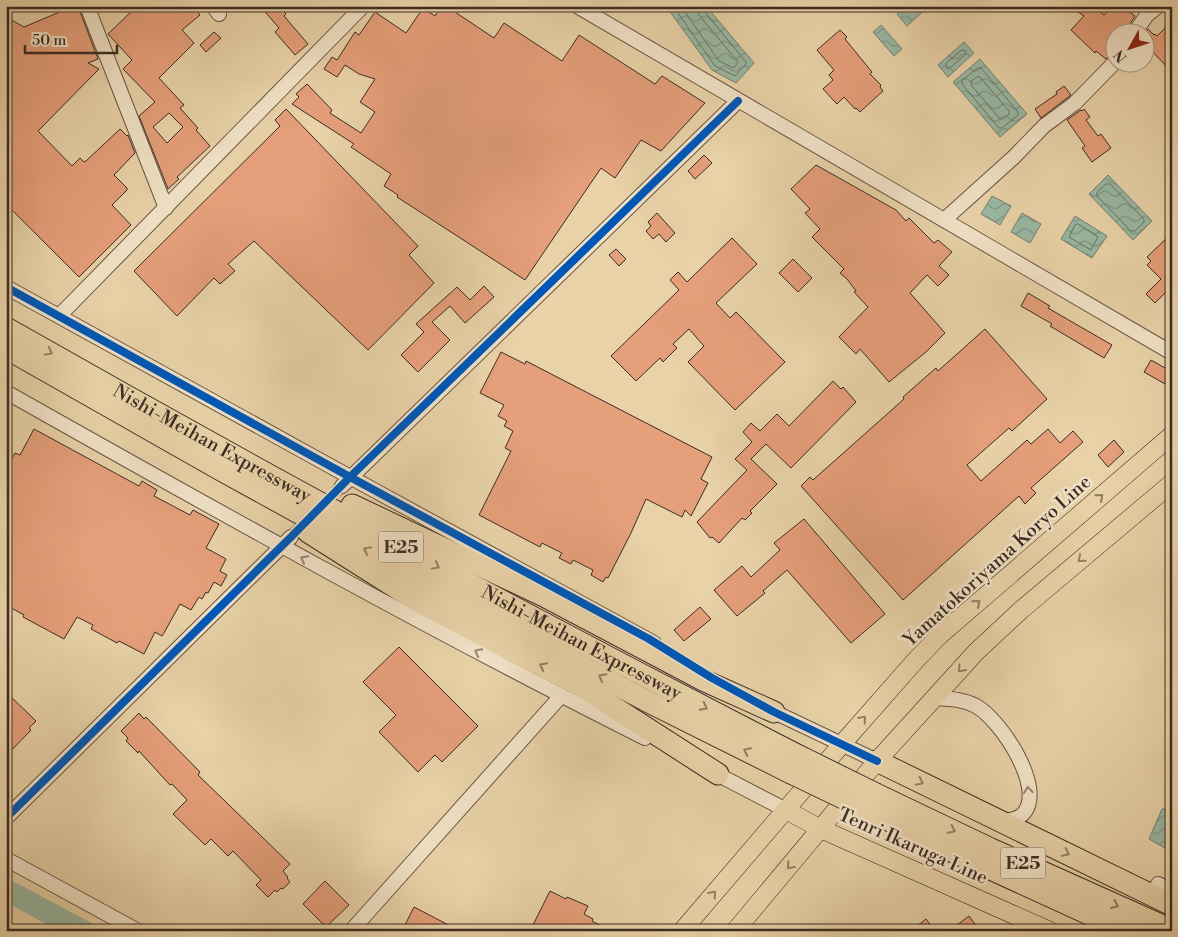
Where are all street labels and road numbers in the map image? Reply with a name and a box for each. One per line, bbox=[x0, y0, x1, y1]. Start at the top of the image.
street label: Nishi-Meihan Expressway bbox=[109, 379, 316, 508]
street label: Yamatokoriyama Koryo Line bbox=[897, 470, 1096, 653]
road number: E25 bbox=[378, 532, 424, 562]
street label: Nishi-Meihan Expressway bbox=[477, 580, 686, 706]
street label: Tenri Ikaruga Line bbox=[834, 802, 992, 890]
road number: E25 bbox=[1000, 848, 1046, 878]

